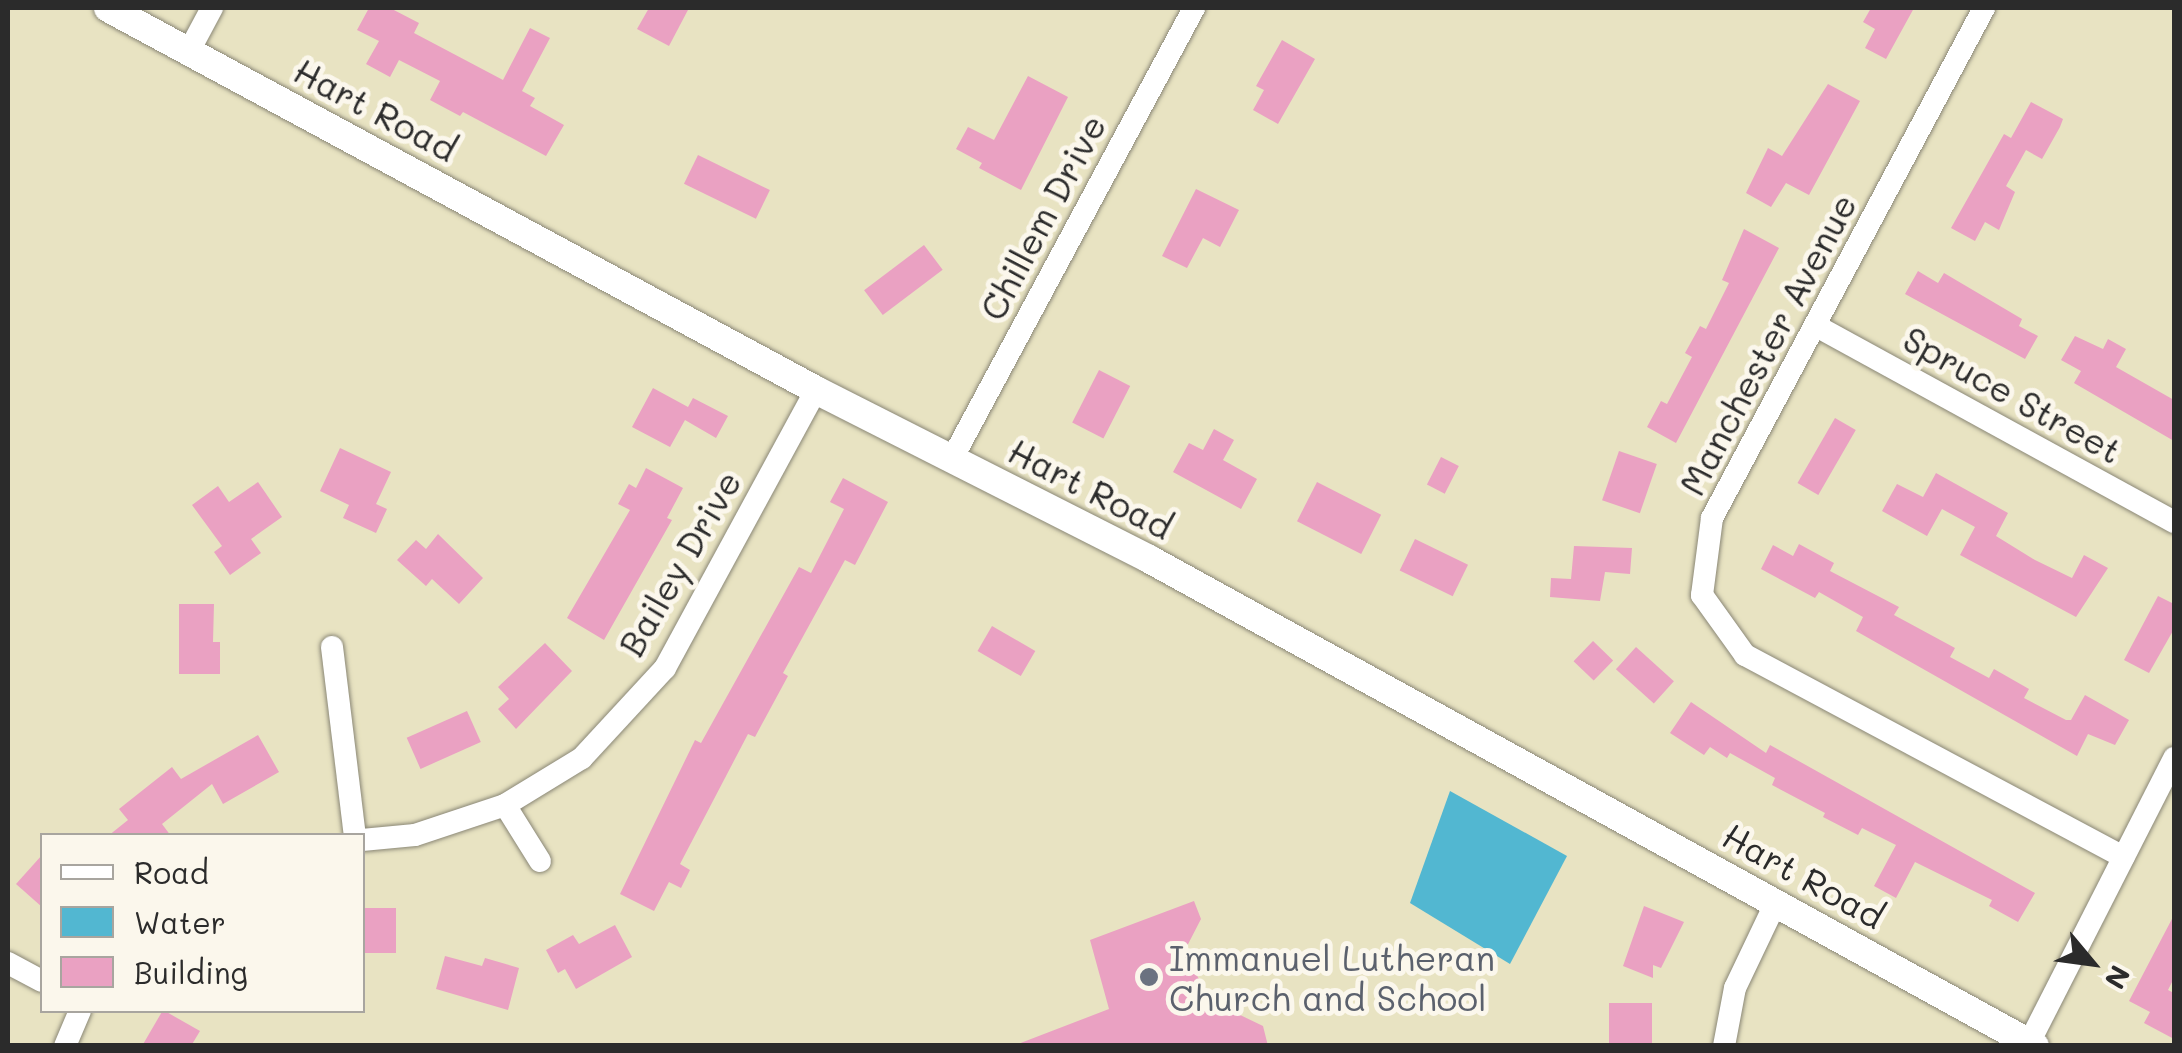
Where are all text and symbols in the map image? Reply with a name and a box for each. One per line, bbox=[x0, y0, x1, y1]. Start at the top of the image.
street label: Hart Road bbox=[288, 49, 464, 169]
street label: Chillem Drive bbox=[970, 107, 1114, 327]
street label: Manchester Avenue bbox=[1670, 186, 1864, 502]
street label: Spruce Street bbox=[1897, 317, 2129, 471]
street label: Hart Road bbox=[1002, 429, 1180, 547]
street label: Bailey Drive bbox=[609, 463, 749, 663]
street label: Hart Road bbox=[1716, 813, 1892, 937]
legend bbox=[40, 833, 365, 1013]
text: Road bbox=[134, 852, 209, 892]
text: Water bbox=[134, 902, 226, 942]
north arrow bbox=[2042, 913, 2142, 1013]
place label: Immanuel Lutheran Church and School bbox=[1169, 936, 1495, 1018]
text: Building bbox=[134, 952, 248, 992]
text: N bbox=[2097, 960, 2139, 996]
marker: Immanuel Lutheran Church and School bbox=[1138, 966, 1160, 988]

